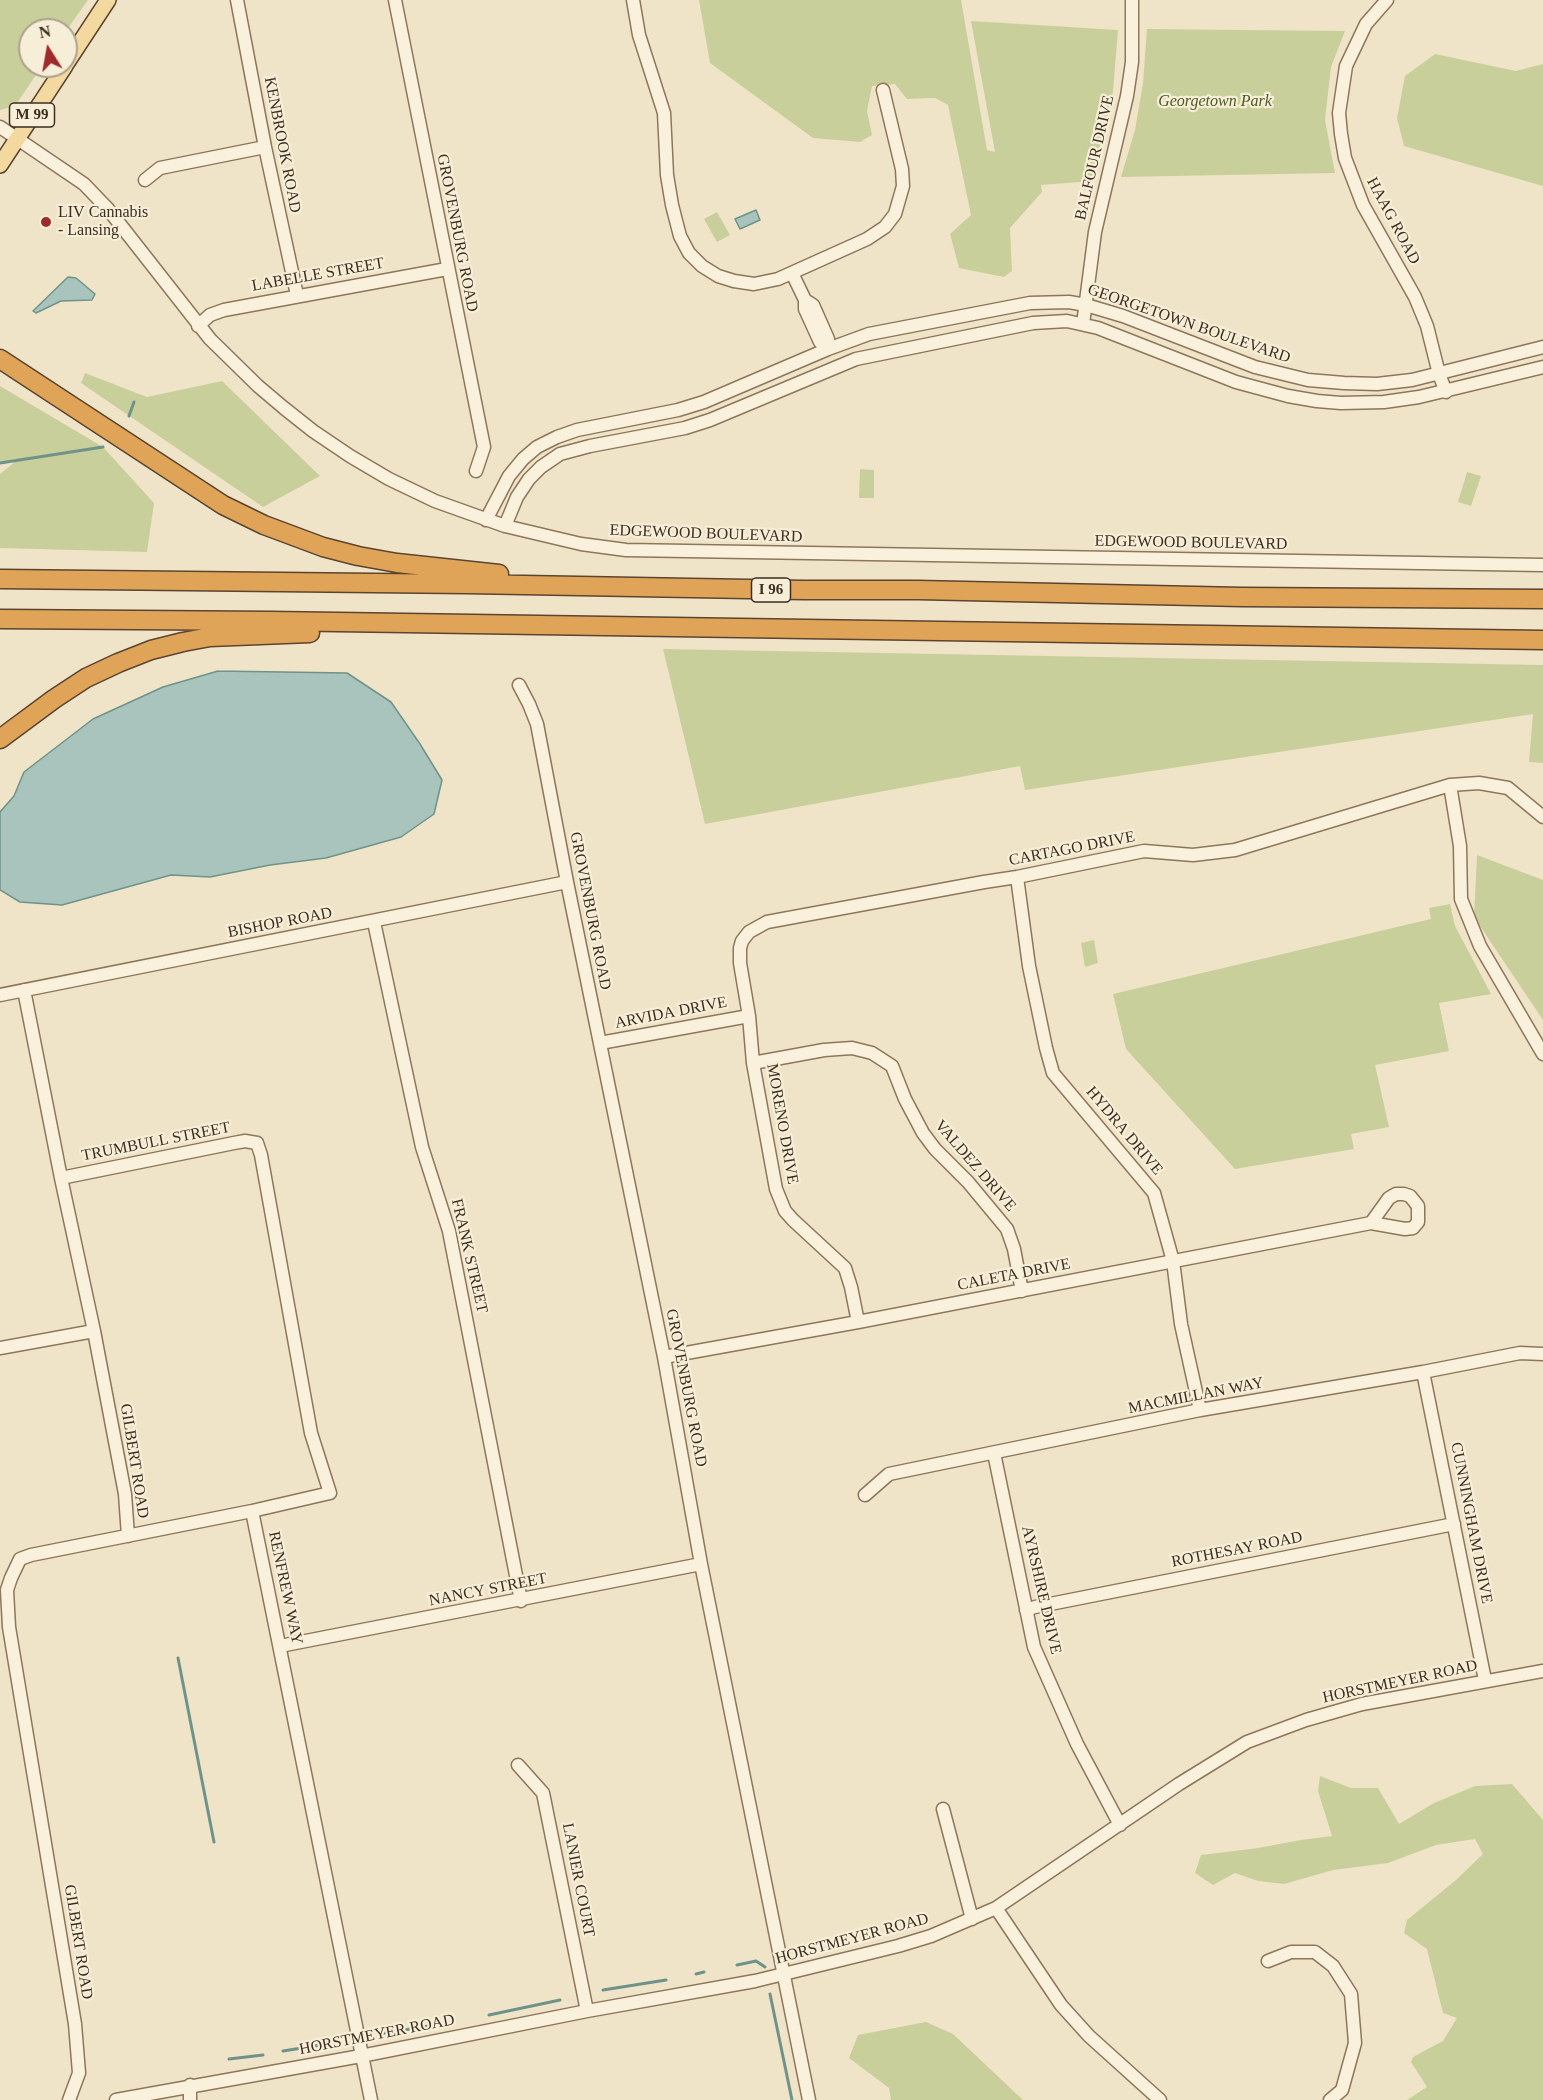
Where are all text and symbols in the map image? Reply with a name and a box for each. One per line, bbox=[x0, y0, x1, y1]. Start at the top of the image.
north arrow bbox=[18, 18, 78, 78]
text: N bbox=[38, 22, 52, 41]
street label: KENBROOK ROAD bbox=[259, 75, 305, 215]
park label: Georgetown Park bbox=[1158, 92, 1272, 112]
street label: BALFOUR DRIVE bbox=[1071, 94, 1119, 222]
road number: M 99 bbox=[9, 103, 54, 127]
street label: GROVENBURG ROAD bbox=[432, 152, 482, 314]
street label: HAAG ROAD bbox=[1362, 174, 1424, 268]
place label: LIV Cannabis - Lansing bbox=[58, 203, 148, 241]
marker: LIV Cannabis - Lansing bbox=[39, 215, 53, 229]
street label: LABELLE STREET bbox=[250, 254, 386, 296]
street label: GEORGETOWN BOULEVARD bbox=[1085, 280, 1293, 368]
street label: EDGEWOOD BOULEVARD bbox=[609, 521, 803, 547]
street label: EDGEWOOD BOULEVARD bbox=[1094, 532, 1288, 554]
road number: I 96 bbox=[752, 578, 790, 602]
street label: CARTAGO DRIVE bbox=[1007, 827, 1137, 871]
street label: GROVENBURG ROAD bbox=[565, 830, 615, 992]
street label: BISHOP ROAD bbox=[226, 903, 334, 943]
street label: ARVIDA DRIVE bbox=[613, 993, 729, 1033]
street label: MORENO DRIVE bbox=[762, 1062, 802, 1186]
street label: HYDRA DRIVE bbox=[1081, 1083, 1167, 1179]
street label: VALDEZ DRIVE bbox=[930, 1116, 1020, 1216]
street label: TRUMBULL STREET bbox=[80, 1118, 232, 1166]
street label: FRANK STREET bbox=[446, 1197, 492, 1315]
street label: CALETA DRIVE bbox=[956, 1255, 1072, 1295]
street label: GROVENBURG ROAD bbox=[661, 1307, 711, 1469]
street label: MACMILLAN WAY bbox=[1127, 1373, 1265, 1419]
street label: GILBERT ROAD bbox=[115, 1402, 153, 1520]
street label: CUNNINGHAM DRIVE bbox=[1446, 1441, 1496, 1605]
street label: AYRSHIRE DRIVE bbox=[1017, 1524, 1065, 1656]
street label: ROTHESAY ROAD bbox=[1170, 1528, 1304, 1572]
street label: RENFREW WAY bbox=[264, 1530, 306, 1646]
street label: NANCY STREET bbox=[427, 1569, 549, 1611]
street label: HORSTMEYER ROAD bbox=[1321, 1656, 1479, 1708]
street label: LANIER COURT bbox=[558, 1821, 598, 1939]
street label: GILBERT ROAD bbox=[59, 1883, 97, 2001]
street label: HORSTMEYER ROAD bbox=[773, 1909, 931, 1969]
street label: HORSTMEYER ROAD bbox=[298, 2011, 456, 2059]

